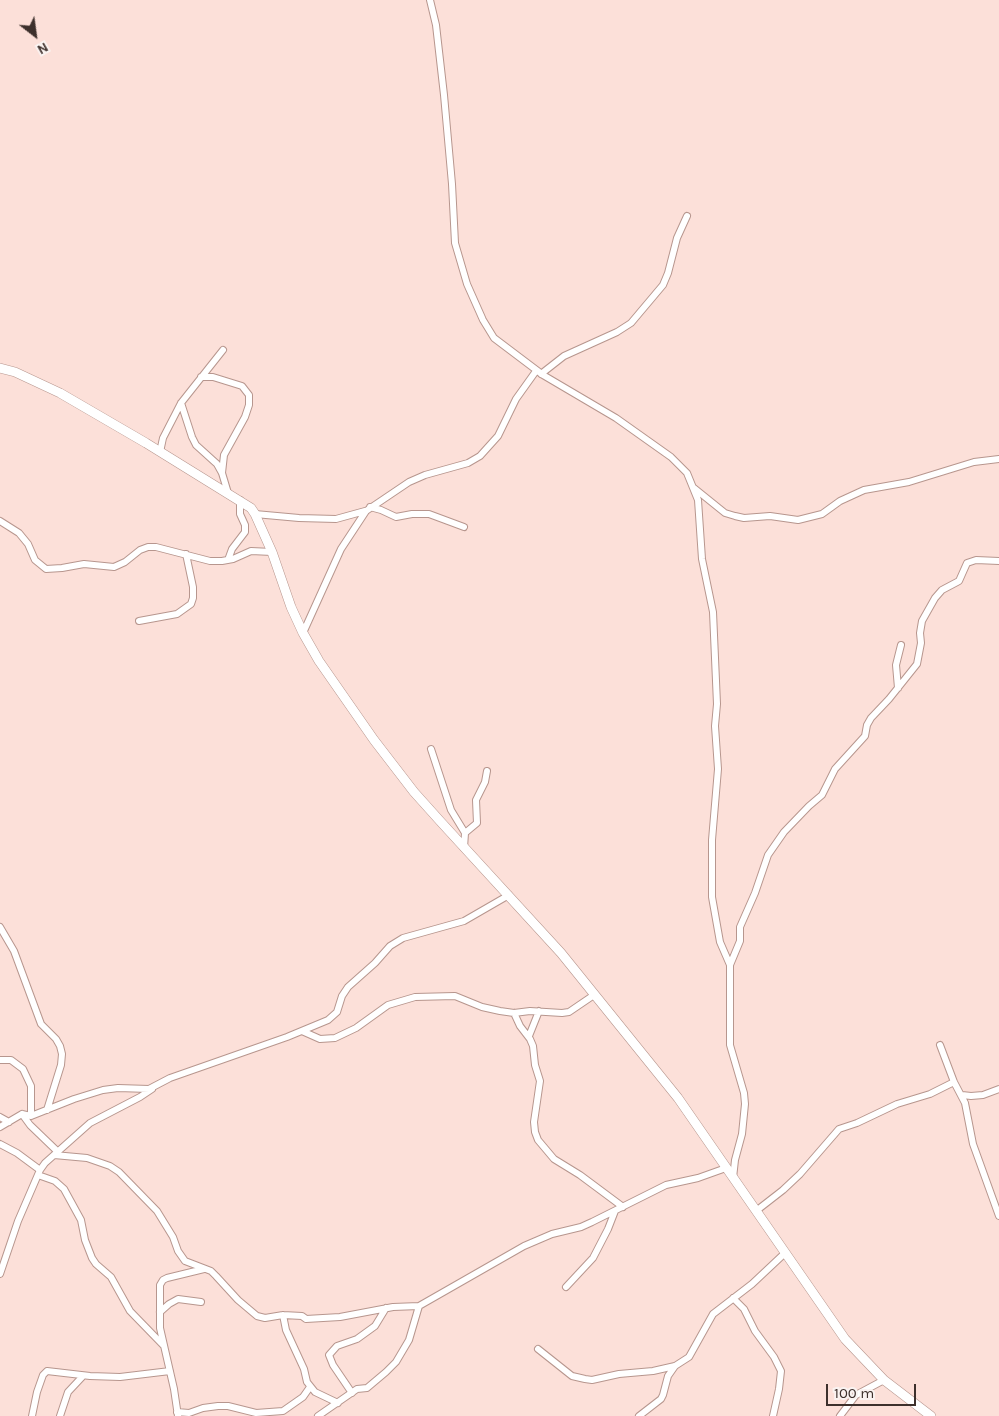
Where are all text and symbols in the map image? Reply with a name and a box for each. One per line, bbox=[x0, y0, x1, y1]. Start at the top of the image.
north arrow bbox=[10, 10, 60, 60]
text: N bbox=[34, 39, 51, 58]
scale bar bbox=[829, 1374, 919, 1406]
text: 100 m bbox=[834, 1384, 874, 1402]

